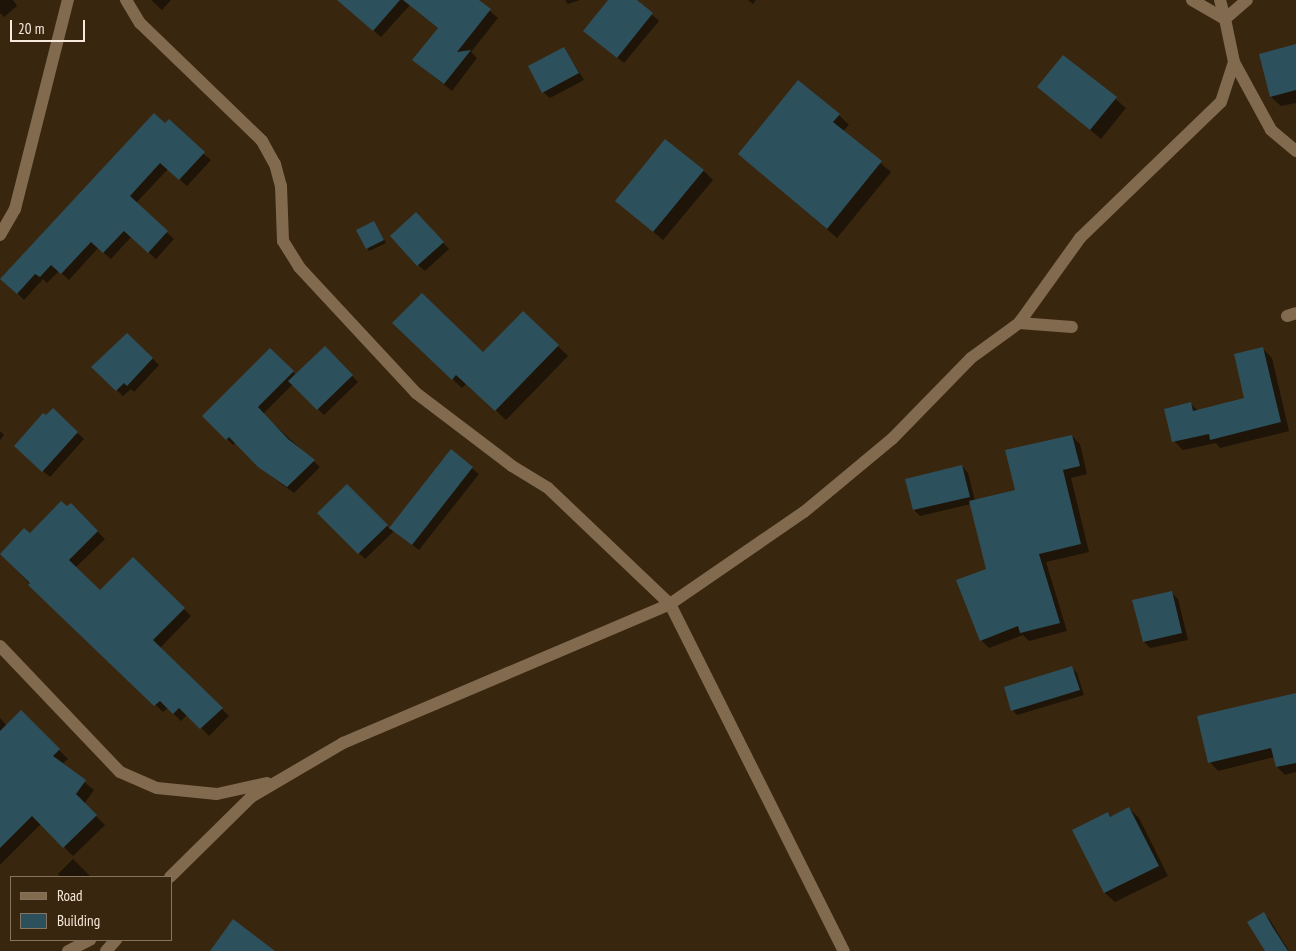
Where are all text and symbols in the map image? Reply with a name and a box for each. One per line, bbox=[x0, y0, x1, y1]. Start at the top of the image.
scale bar bbox=[12, 10, 88, 42]
text: 20 m bbox=[18, 19, 44, 38]
legend bbox=[10, 876, 172, 941]
text: Road bbox=[57, 886, 83, 905]
text: Building bbox=[57, 911, 100, 930]

